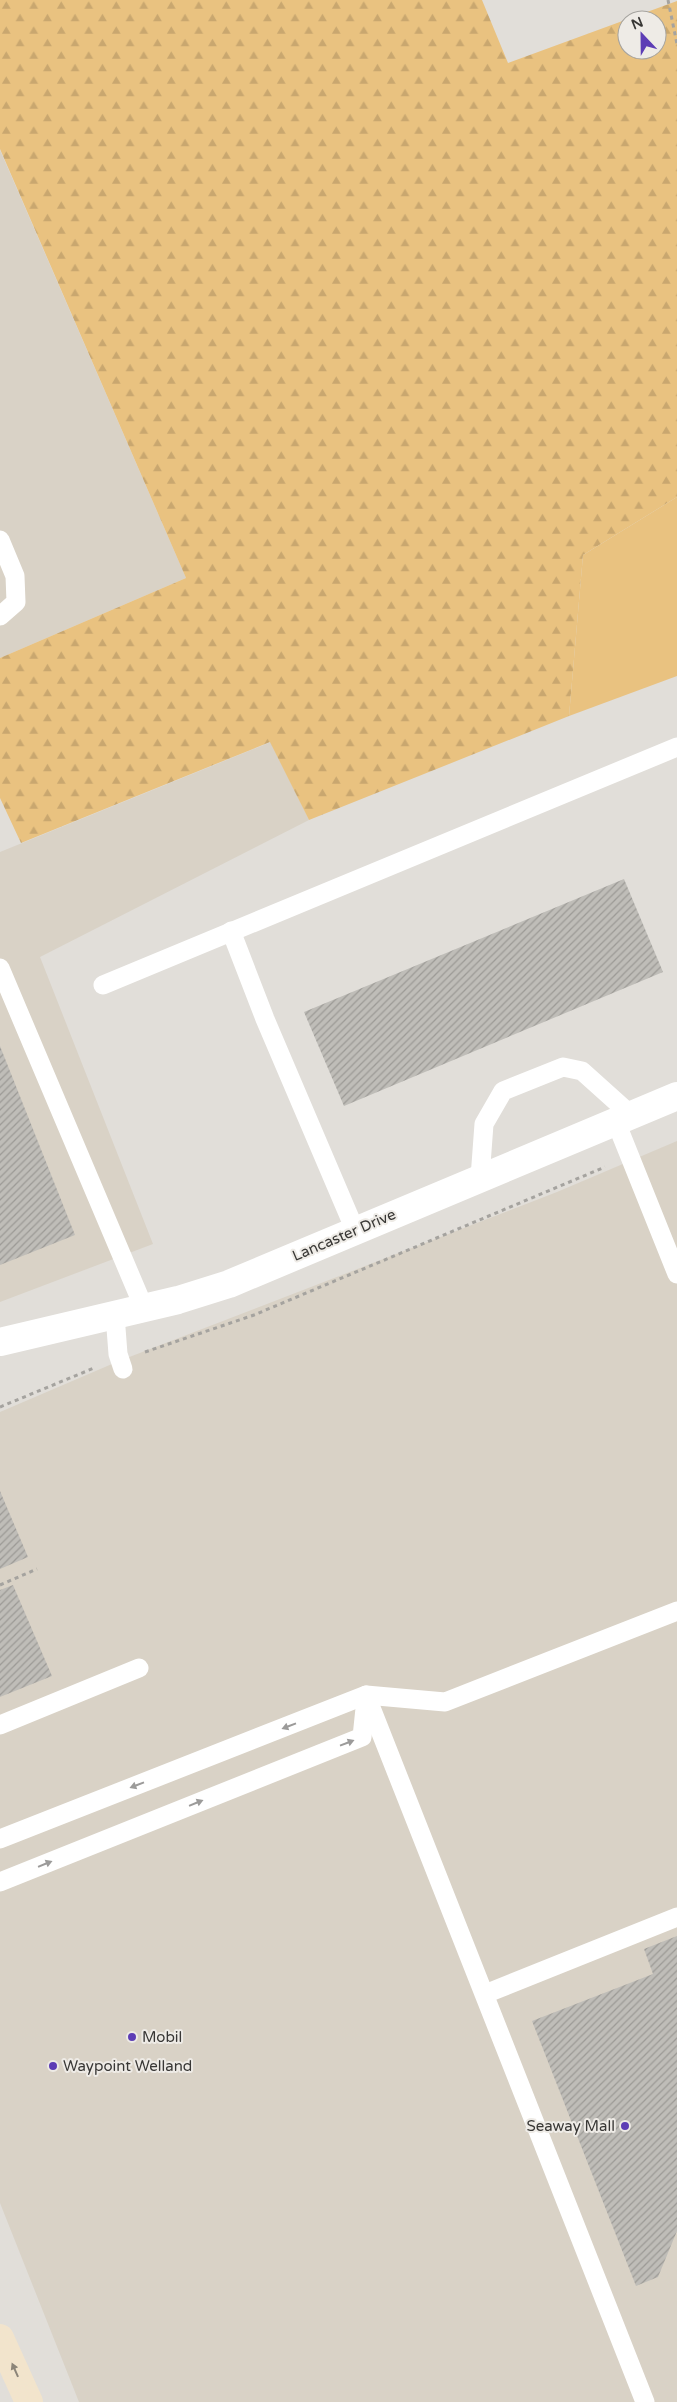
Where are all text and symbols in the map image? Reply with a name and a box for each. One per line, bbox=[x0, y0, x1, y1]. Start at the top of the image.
north arrow bbox=[617, 10, 667, 60]
text: N bbox=[629, 13, 646, 33]
street label: Lancaster Drive bbox=[290, 1205, 398, 1265]
one-way arrow bbox=[281, 1723, 296, 1730]
one-way arrow bbox=[340, 1739, 355, 1747]
one-way arrow bbox=[129, 1781, 144, 1789]
one-way arrow bbox=[189, 1799, 203, 1807]
one-way arrow bbox=[38, 1860, 53, 1868]
place label: Mobil bbox=[142, 2028, 182, 2046]
marker: Mobil bbox=[126, 2031, 138, 2043]
place label: Waypoint Welland bbox=[63, 2057, 192, 2075]
marker: Waypoint Welland bbox=[47, 2060, 59, 2072]
place label: Seaway Mall bbox=[527, 2117, 615, 2135]
marker: Seaway Mall bbox=[619, 2120, 631, 2132]
one-way arrow bbox=[10, 2363, 18, 2377]

